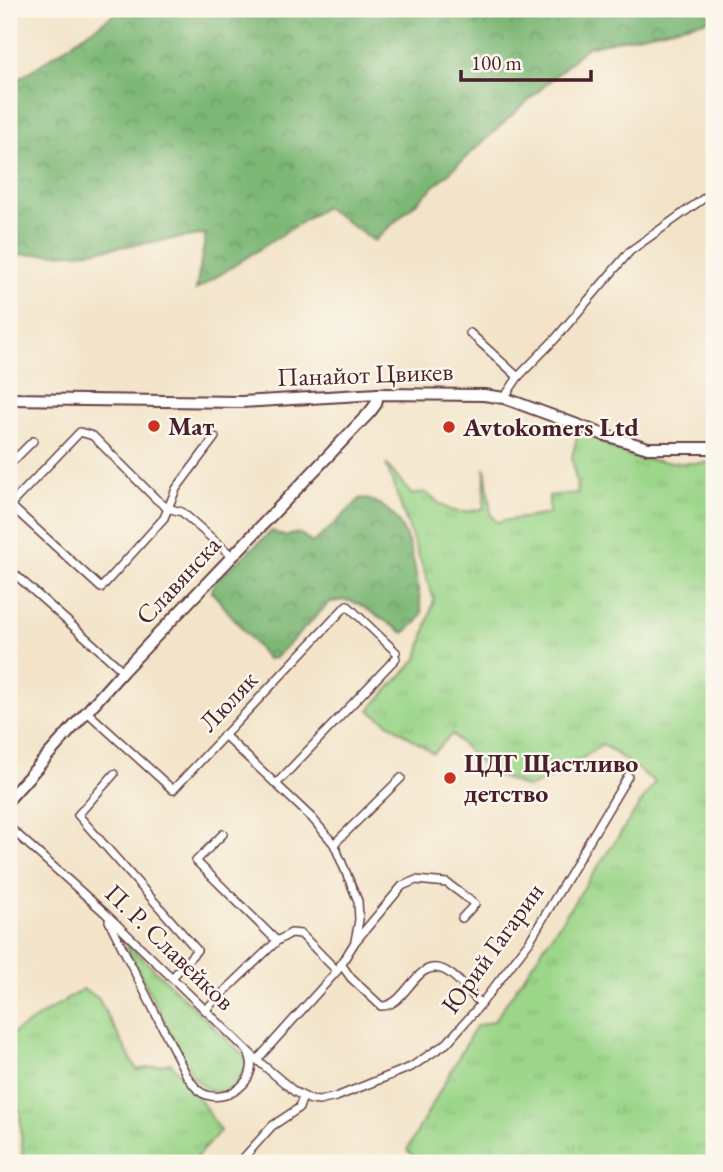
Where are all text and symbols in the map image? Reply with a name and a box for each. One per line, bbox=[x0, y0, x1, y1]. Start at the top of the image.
scale bar bbox=[461, 38, 590, 82]
text: 100 m bbox=[471, 49, 522, 76]
street label: Панайот Цвикев bbox=[276, 354, 454, 394]
place label: Мат bbox=[168, 409, 214, 443]
place label: Avtokomers Ltd bbox=[462, 410, 640, 444]
marker: Мат bbox=[146, 418, 162, 434]
marker: Avtokomers Ltd bbox=[441, 419, 457, 435]
street label: Славянска bbox=[128, 528, 228, 632]
street label: Люляк bbox=[191, 663, 265, 739]
place label: ЦДГ Щастливо детство bbox=[464, 746, 638, 810]
marker: ЦДГ Щастливо детство bbox=[442, 770, 458, 786]
street label: П. Р. Славейков bbox=[98, 876, 242, 1018]
street label: Юрий Гагарин bbox=[433, 876, 551, 1020]

